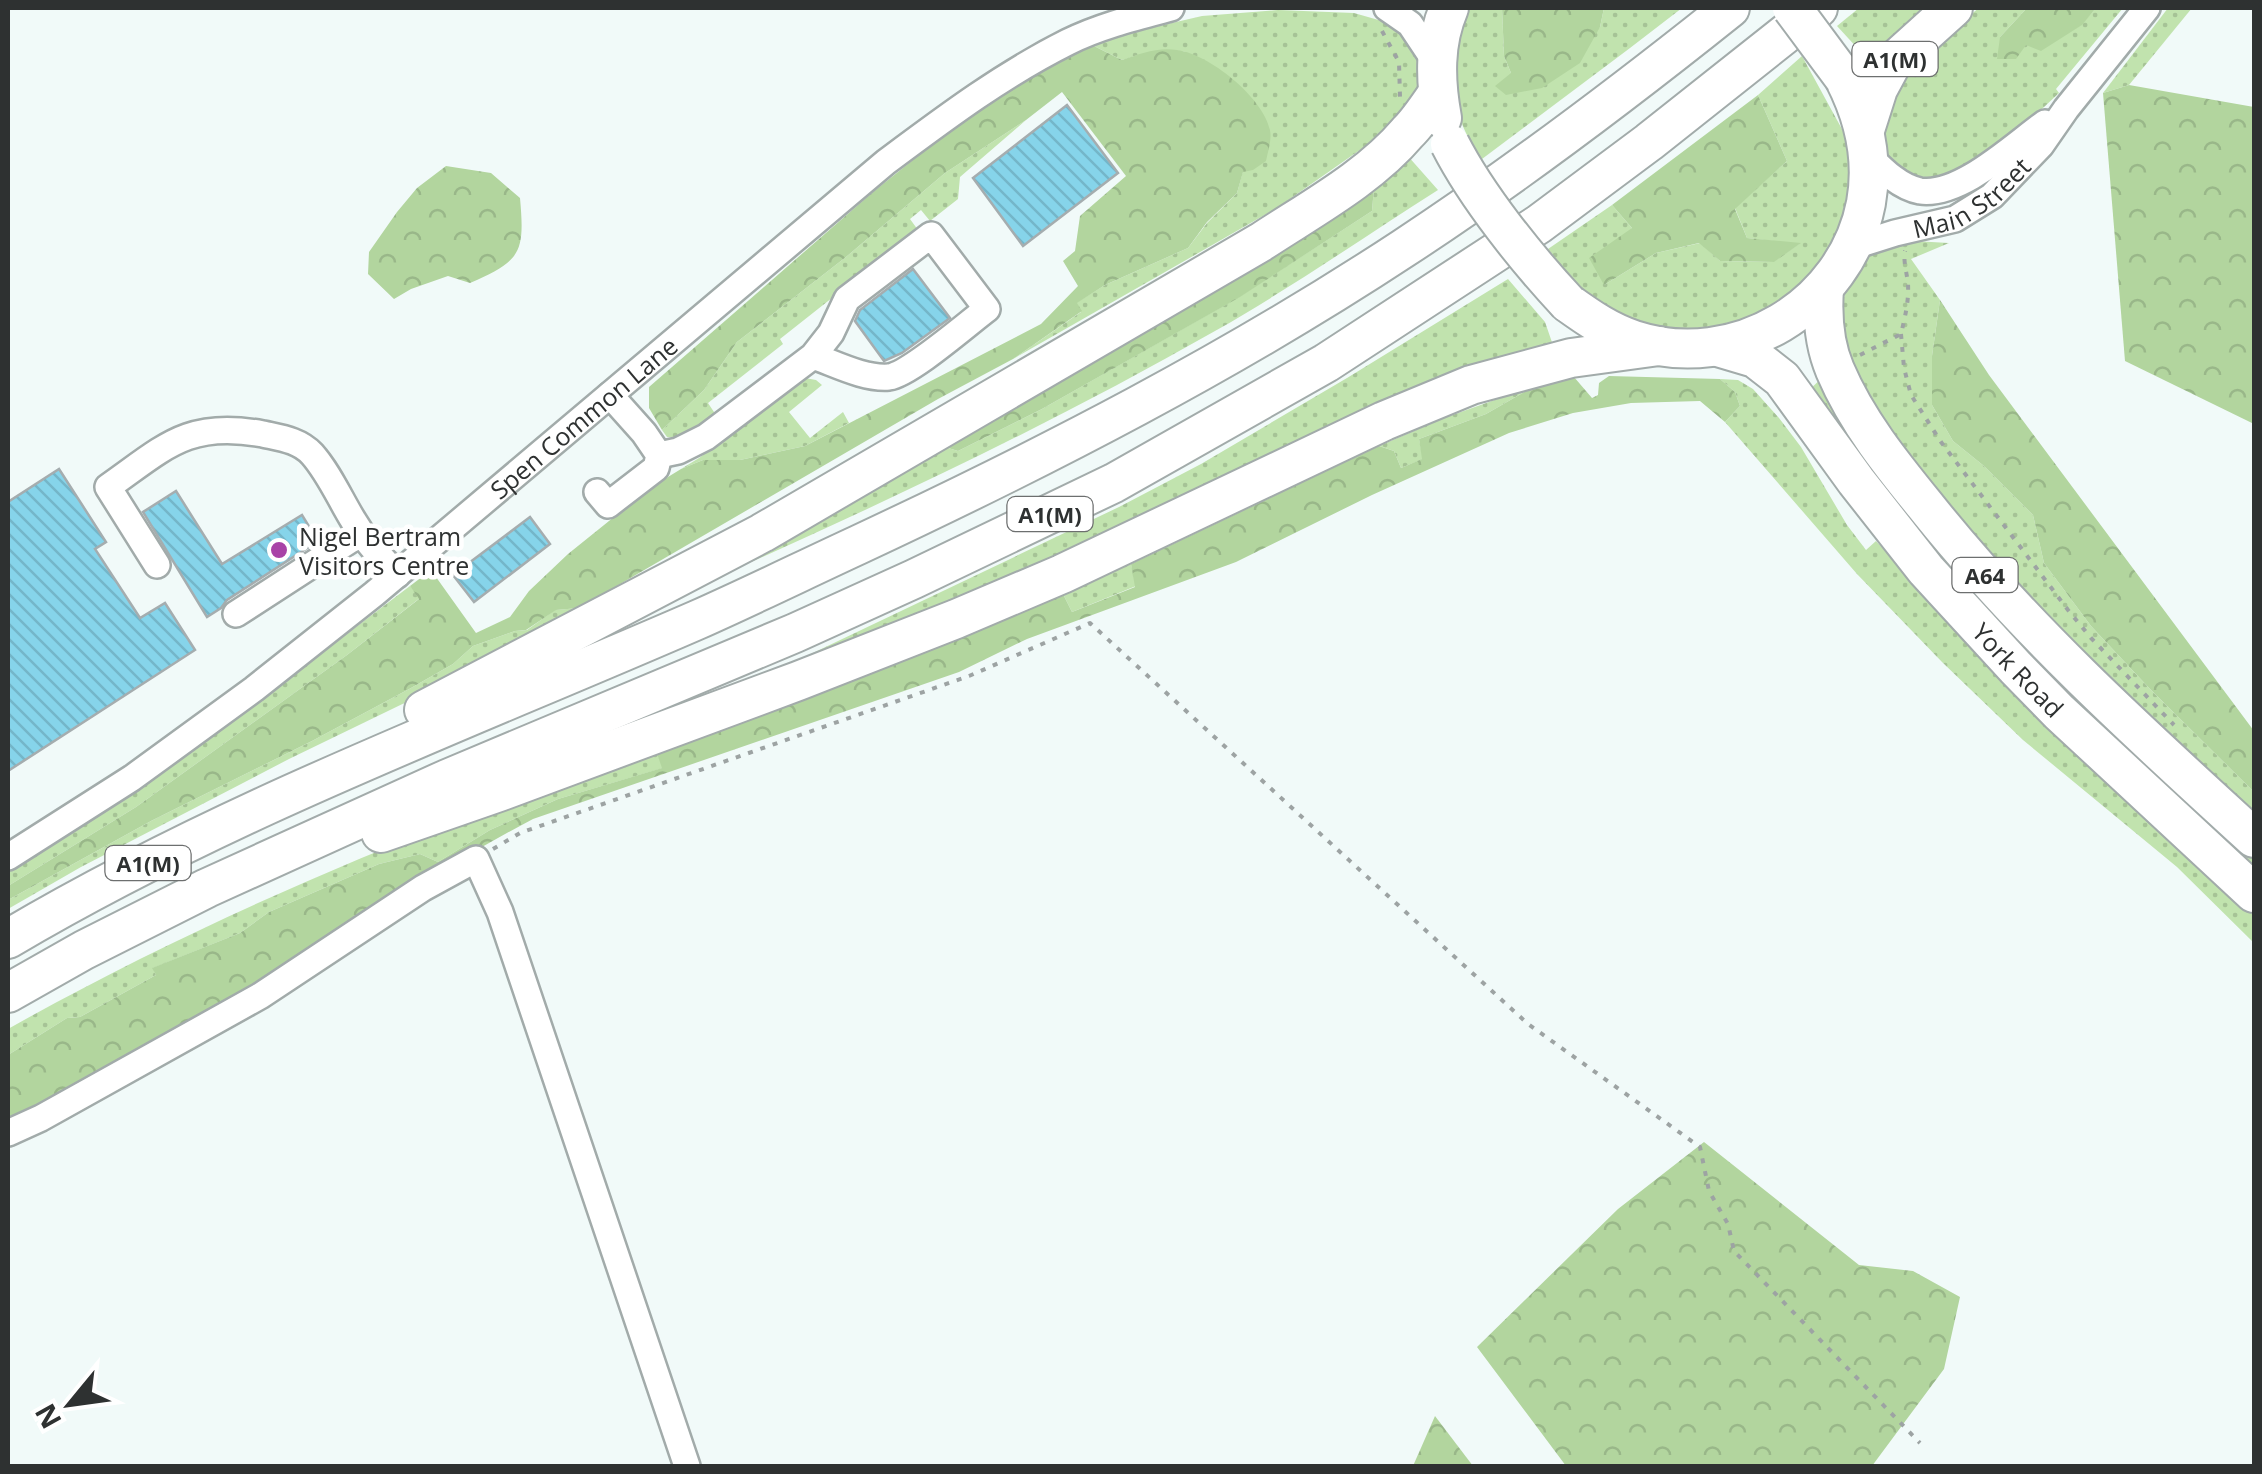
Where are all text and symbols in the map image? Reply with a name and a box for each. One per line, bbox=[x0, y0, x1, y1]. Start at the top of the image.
road number: A1(M) bbox=[1852, 42, 1938, 76]
street label: Main Street bbox=[1909, 150, 2037, 245]
street label: Spen Common Lane bbox=[482, 329, 684, 506]
road number: A1(M) bbox=[1008, 497, 1092, 531]
place label: Nigel Bertram Visitors Centre bbox=[299, 519, 469, 582]
marker: Nigel Bertram Visitors Centre bbox=[268, 539, 290, 561]
road number: A64 bbox=[1952, 558, 2018, 592]
street label: York Road bbox=[1965, 615, 2072, 724]
road number: A1(M) bbox=[106, 846, 190, 880]
north arrow bbox=[20, 1354, 120, 1454]
text: N bbox=[25, 1397, 69, 1436]

